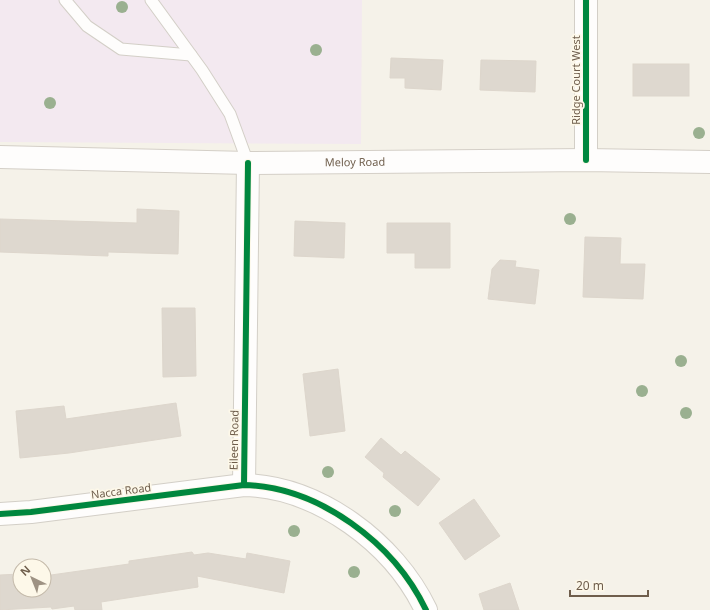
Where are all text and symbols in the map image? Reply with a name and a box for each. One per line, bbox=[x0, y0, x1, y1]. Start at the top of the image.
street label: Ridge Court West bbox=[568, 35, 583, 125]
street label: Meloy Road bbox=[325, 154, 385, 169]
street label: Eileen Road bbox=[225, 410, 242, 470]
street label: Nacca Road bbox=[90, 479, 152, 502]
north arrow bbox=[12, 558, 52, 598]
text: N bbox=[16, 562, 33, 579]
scale bar bbox=[570, 572, 648, 598]
text: 20 m bbox=[576, 577, 604, 594]

